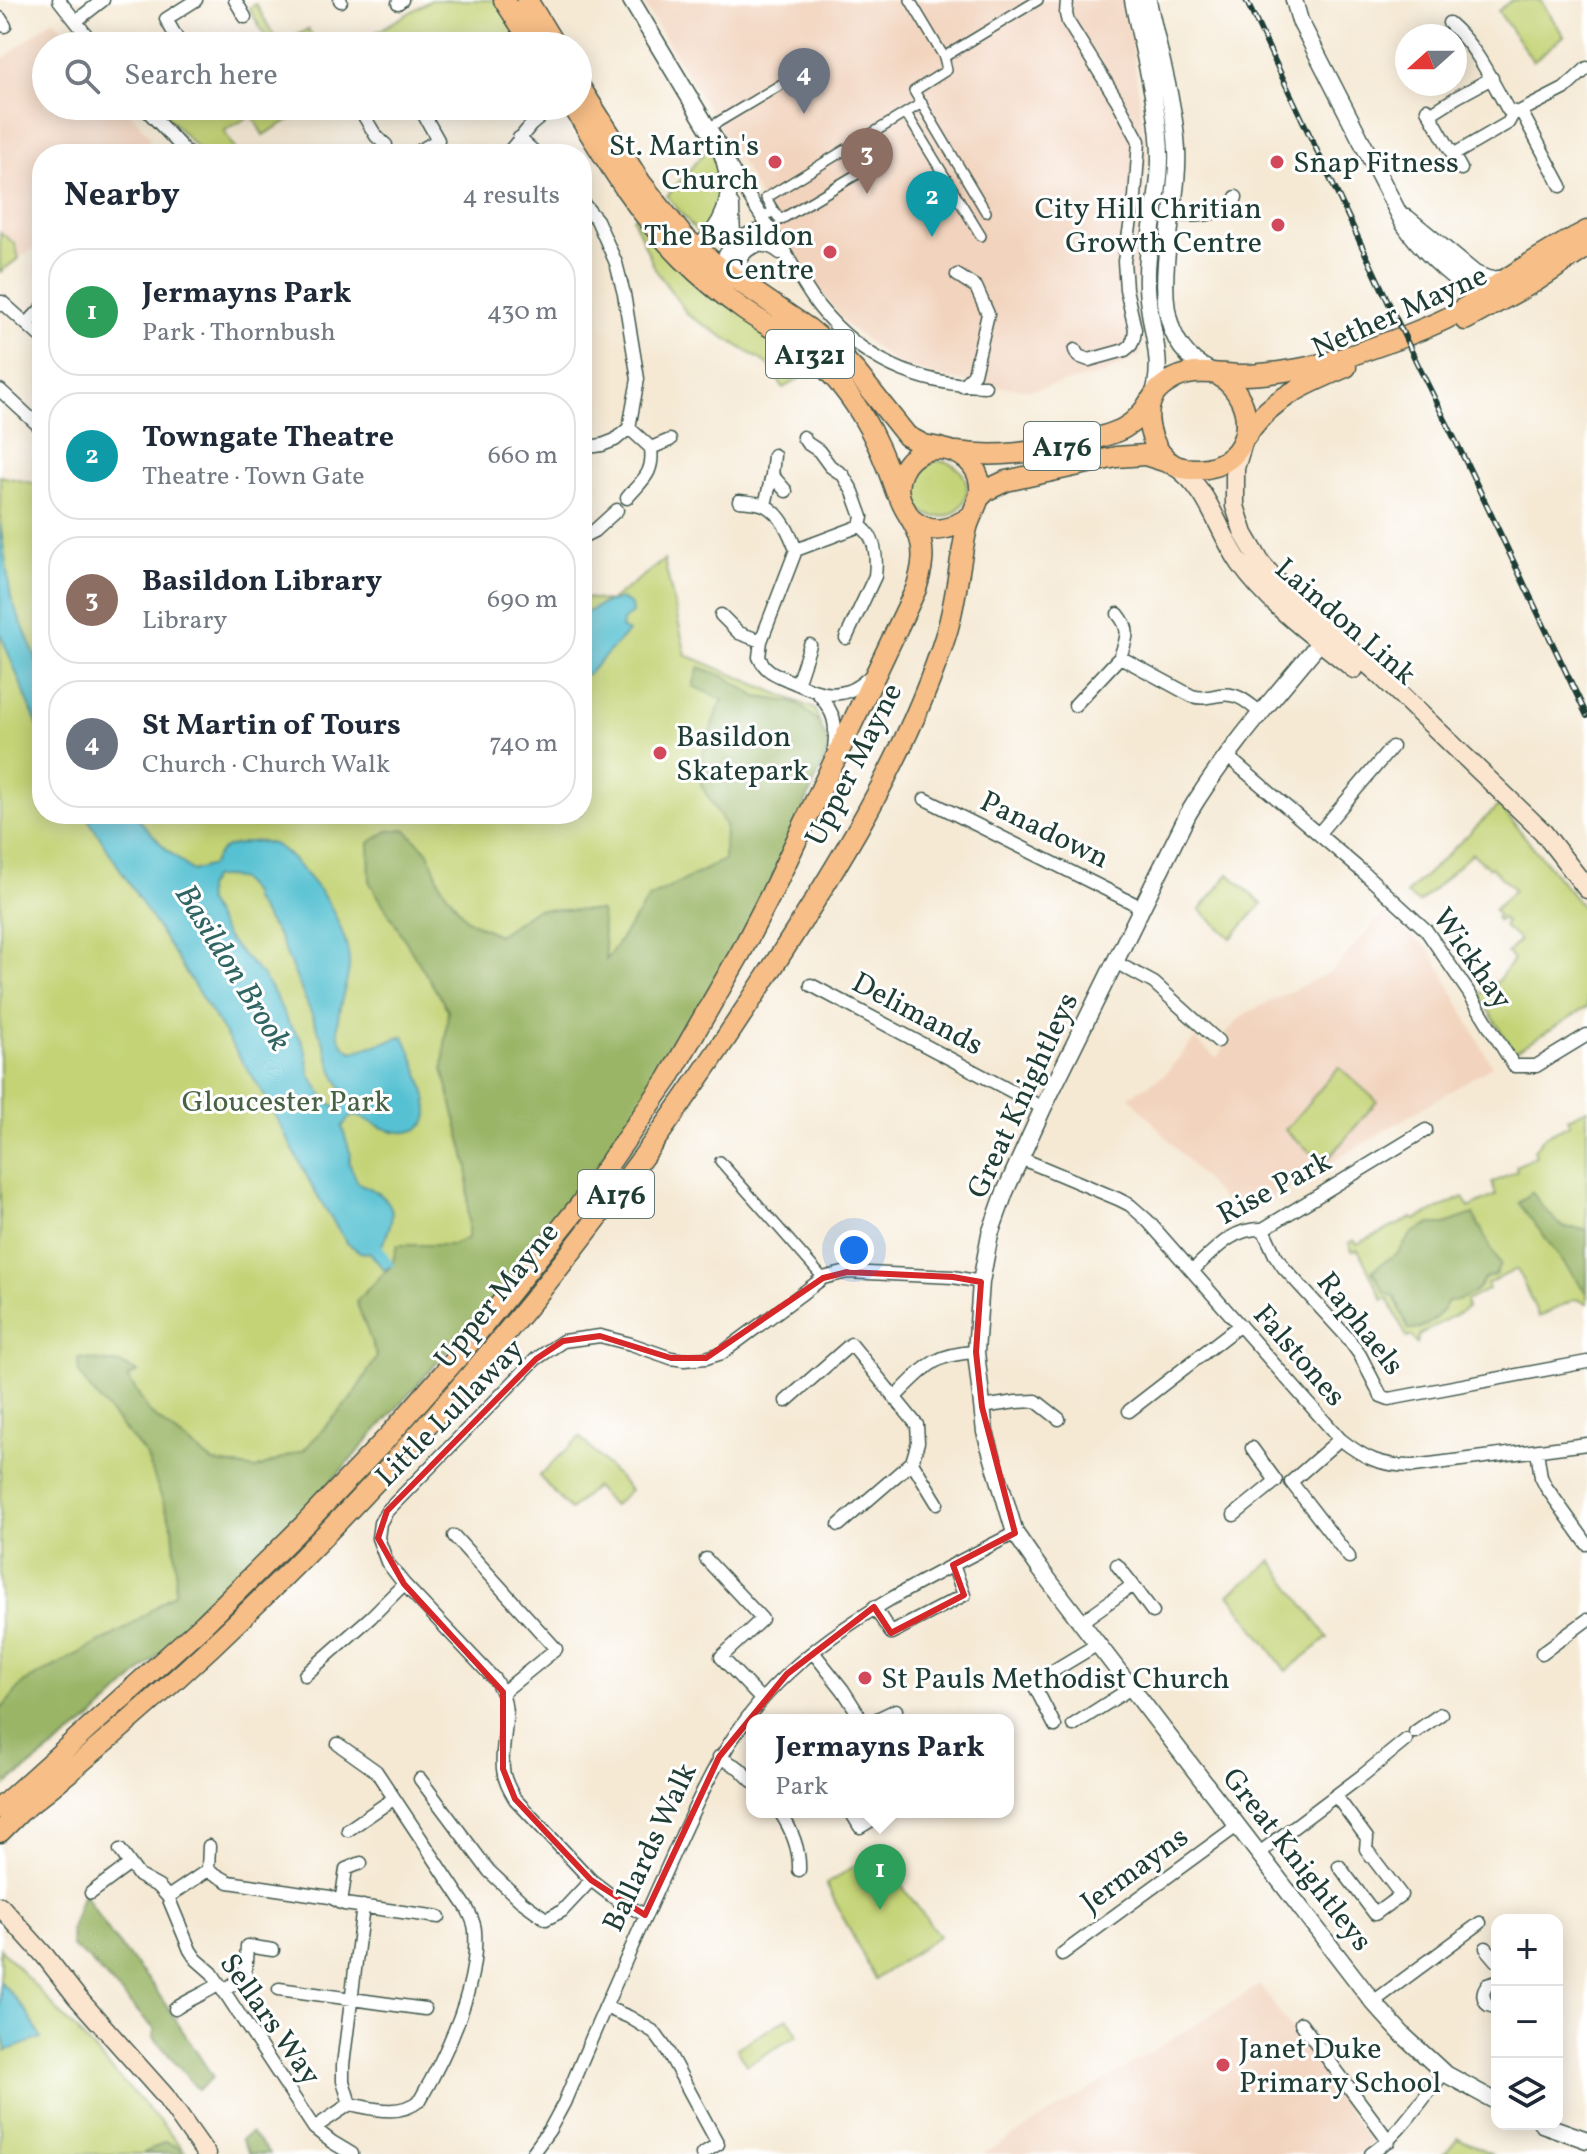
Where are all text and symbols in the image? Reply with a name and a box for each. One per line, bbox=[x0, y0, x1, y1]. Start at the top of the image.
north arrow bbox=[1395, 24, 1467, 96]
search box bbox=[32, 32, 592, 120]
pin: 4 bbox=[778, 48, 830, 114]
icon: search bbox=[60, 54, 104, 98]
text: Search here bbox=[124, 55, 278, 97]
place label: St. Martin's Church bbox=[609, 126, 759, 202]
pin: 3 bbox=[841, 128, 893, 194]
place label: Snap Fitness bbox=[1293, 143, 1459, 185]
marker: St. Martin's Church bbox=[766, 153, 784, 171]
marker: Snap Fitness bbox=[1268, 153, 1286, 171]
pin: 2 bbox=[906, 171, 958, 237]
text: Nearby bbox=[64, 173, 180, 220]
text: 4 results bbox=[462, 178, 560, 214]
place label: City Hill Chritian Growth Centre bbox=[1034, 189, 1262, 265]
place label: The Basildon Centre bbox=[644, 216, 814, 292]
marker: City Hill Chritian Growth Centre bbox=[1269, 216, 1287, 234]
marker: The Basildon Centre bbox=[821, 243, 839, 261]
street label: Nether Mayne bbox=[1305, 255, 1494, 370]
text: Jermayns Park bbox=[142, 273, 351, 315]
text: 1 bbox=[87, 294, 97, 330]
text: 430 m bbox=[487, 294, 558, 330]
text: Park · Thornbush bbox=[142, 315, 336, 351]
road number: A1321 bbox=[766, 330, 854, 378]
text: Towngate Theatre bbox=[142, 417, 394, 459]
road number: A176 bbox=[1024, 422, 1100, 470]
text: 2 bbox=[85, 438, 99, 474]
text: 660 m bbox=[488, 438, 558, 474]
text: Theatre · Town Gate bbox=[142, 459, 365, 495]
street label: Laindon Link bbox=[1265, 549, 1425, 696]
text: Basildon Library bbox=[142, 561, 382, 603]
text: 3 bbox=[85, 582, 99, 618]
text: 690 m bbox=[487, 582, 558, 618]
text: Library bbox=[142, 603, 227, 639]
street label: Upper Mayne bbox=[796, 676, 914, 854]
text: St Martin of Tours bbox=[142, 705, 401, 747]
place label: Basildon Skatepark bbox=[676, 717, 809, 793]
text: 4 bbox=[84, 726, 100, 762]
text: 740 m bbox=[489, 726, 558, 762]
marker: Basildon Skatepark bbox=[651, 744, 669, 762]
text: Church · Church Walk bbox=[142, 747, 390, 783]
street label: Panadown bbox=[972, 781, 1116, 880]
water label: Basildon Brook bbox=[163, 877, 300, 1061]
street label: Wickhay bbox=[1421, 900, 1522, 1018]
street label: Delimands bbox=[844, 963, 990, 1067]
street label: Great Knightleys bbox=[958, 986, 1090, 1206]
park label: Gloucester Park bbox=[182, 1082, 390, 1124]
street label: Rise Park bbox=[1210, 1141, 1339, 1236]
road number: A176 bbox=[578, 1170, 654, 1218]
street label: Upper Mayne bbox=[425, 1214, 570, 1379]
your location bbox=[834, 1230, 874, 1270]
street label: Raphaels bbox=[1306, 1264, 1413, 1385]
street label: Falstones bbox=[1242, 1296, 1355, 1417]
street label: Little Lullaway bbox=[367, 1330, 534, 1497]
place label: St Pauls Methodist Church bbox=[881, 1659, 1230, 1701]
marker: St Pauls Methodist Church bbox=[856, 1669, 874, 1687]
popup bbox=[746, 1714, 1014, 1818]
text: Jermayns Park bbox=[775, 1727, 985, 1769]
street label: Ballards Walk bbox=[593, 1756, 708, 1939]
street label: Great Knightleys bbox=[1211, 1760, 1382, 1961]
text: Park bbox=[775, 1769, 828, 1805]
street label: Jermayns bbox=[1073, 1817, 1198, 1924]
pin: 1 bbox=[854, 1844, 906, 1910]
map controls bbox=[1491, 1914, 1563, 2130]
button: + bbox=[1491, 1914, 1563, 1986]
street label: Sellars Way bbox=[208, 1946, 330, 2095]
button: − bbox=[1491, 1986, 1563, 2058]
place label: Janet Duke Primary School bbox=[1239, 2029, 1441, 2105]
marker: Janet Duke Primary School bbox=[1214, 2056, 1232, 2074]
button: layers bbox=[1491, 2058, 1563, 2130]

